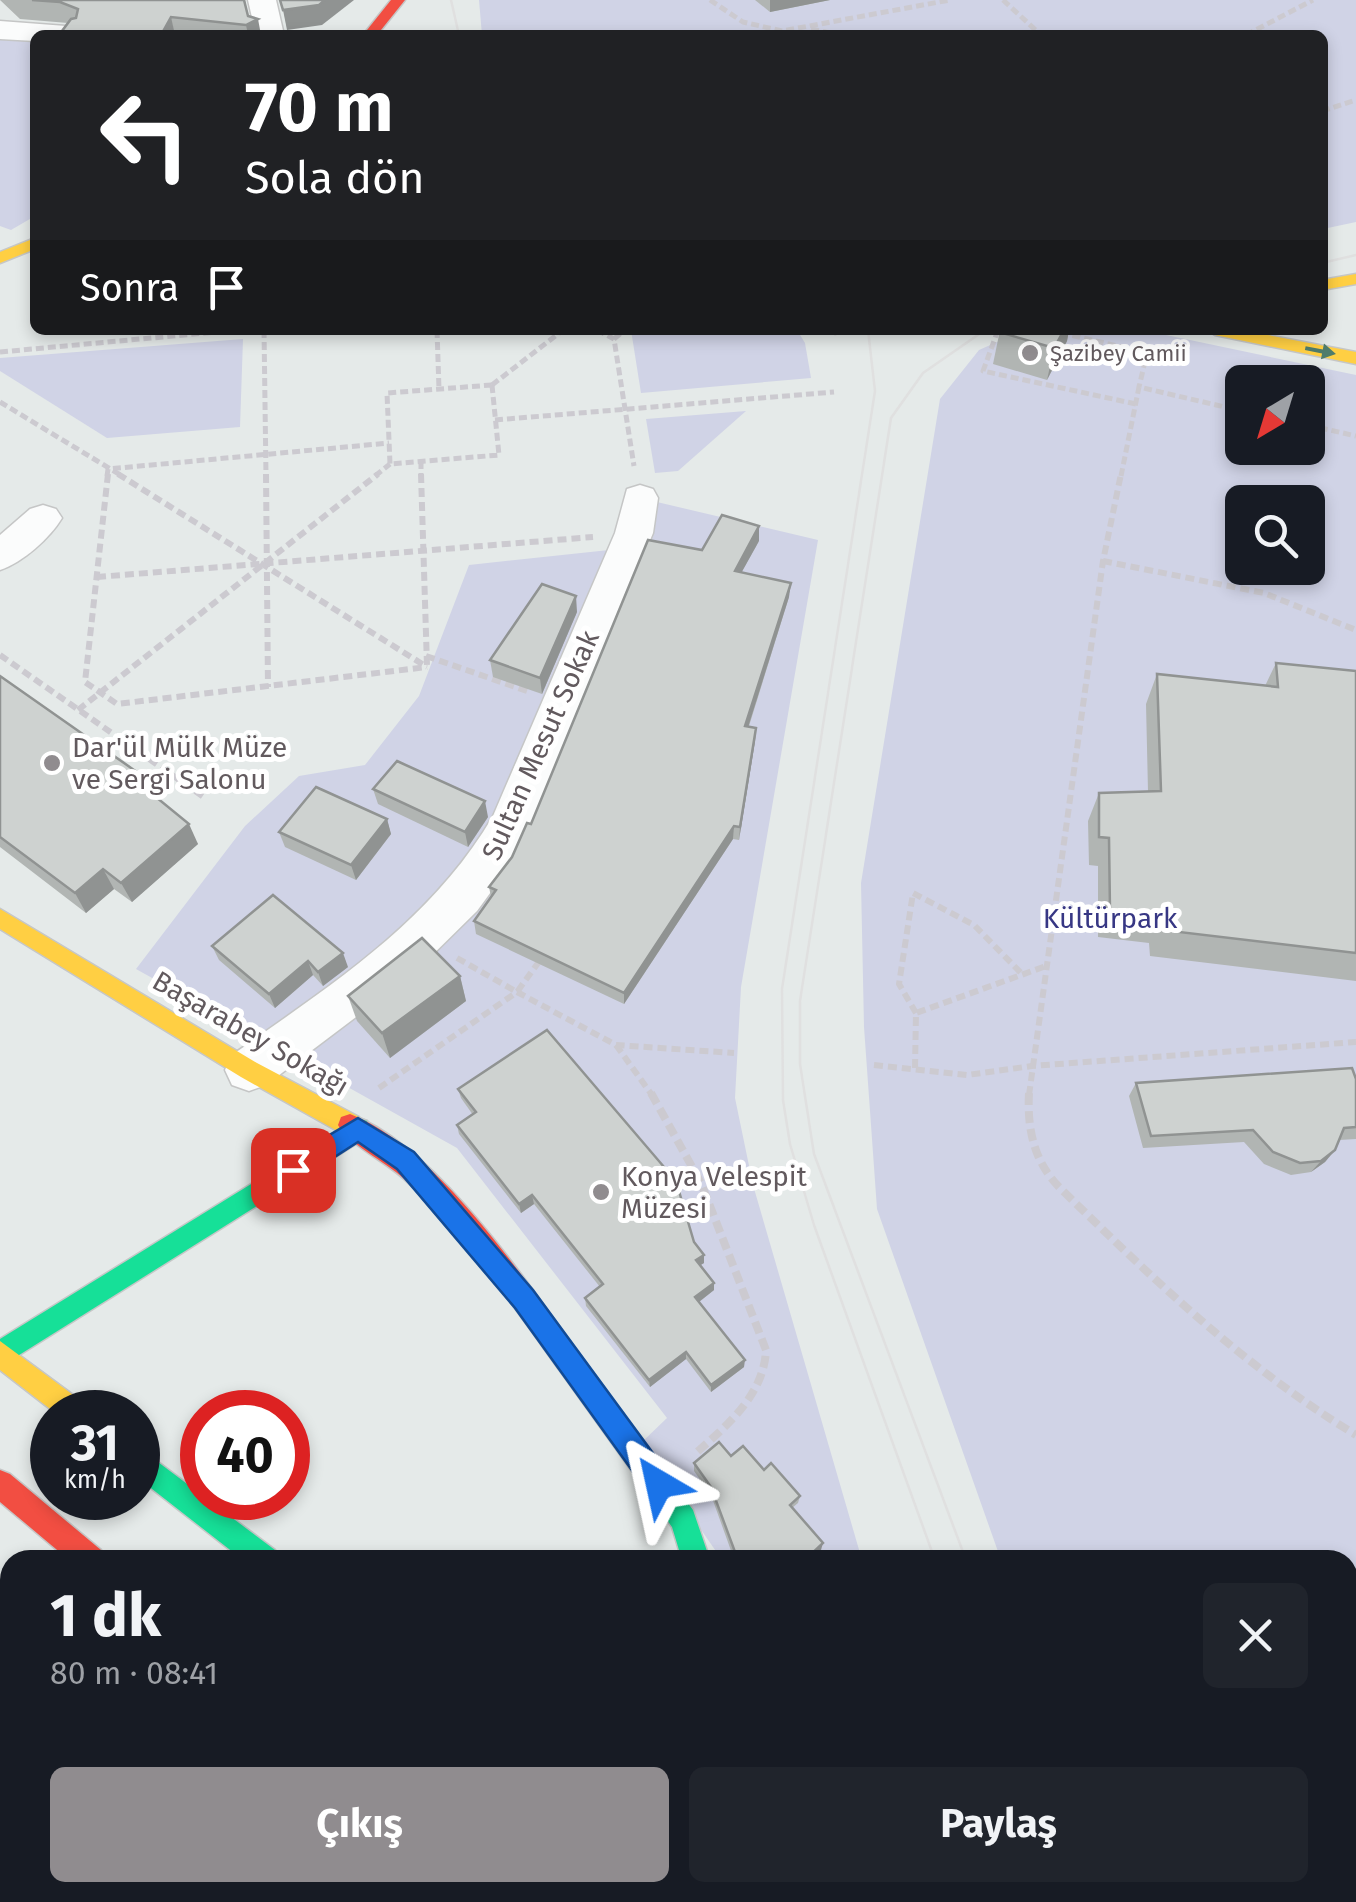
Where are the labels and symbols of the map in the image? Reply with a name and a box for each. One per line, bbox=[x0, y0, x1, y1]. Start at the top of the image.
place label: Şazibey Camii bbox=[1050, 340, 1187, 367]
marker: Şazibey Camii bbox=[1019, 342, 1041, 364]
one-way arrow bbox=[1305, 344, 1336, 360]
north arrow bbox=[1225, 365, 1325, 465]
street label: Sultan Mesut Sokak bbox=[475, 625, 606, 865]
place label: Dar'ül Mülk Müze ve Sergi Salonu bbox=[72, 731, 287, 796]
marker: Dar'ül Mülk Müze ve Sergi Salonu bbox=[41, 752, 63, 774]
park label: Kültürpark bbox=[1043, 902, 1178, 935]
street label: Başarabey Sokağı bbox=[147, 964, 355, 1103]
pin bbox=[251, 1128, 336, 1213]
place label: Konya Velespit Müzesi bbox=[621, 1160, 808, 1225]
marker: Konya Velespit Müzesi bbox=[590, 1181, 612, 1203]
speed limit sign: 40 bbox=[180, 1390, 310, 1520]
position arrow bbox=[607, 1432, 711, 1536]

